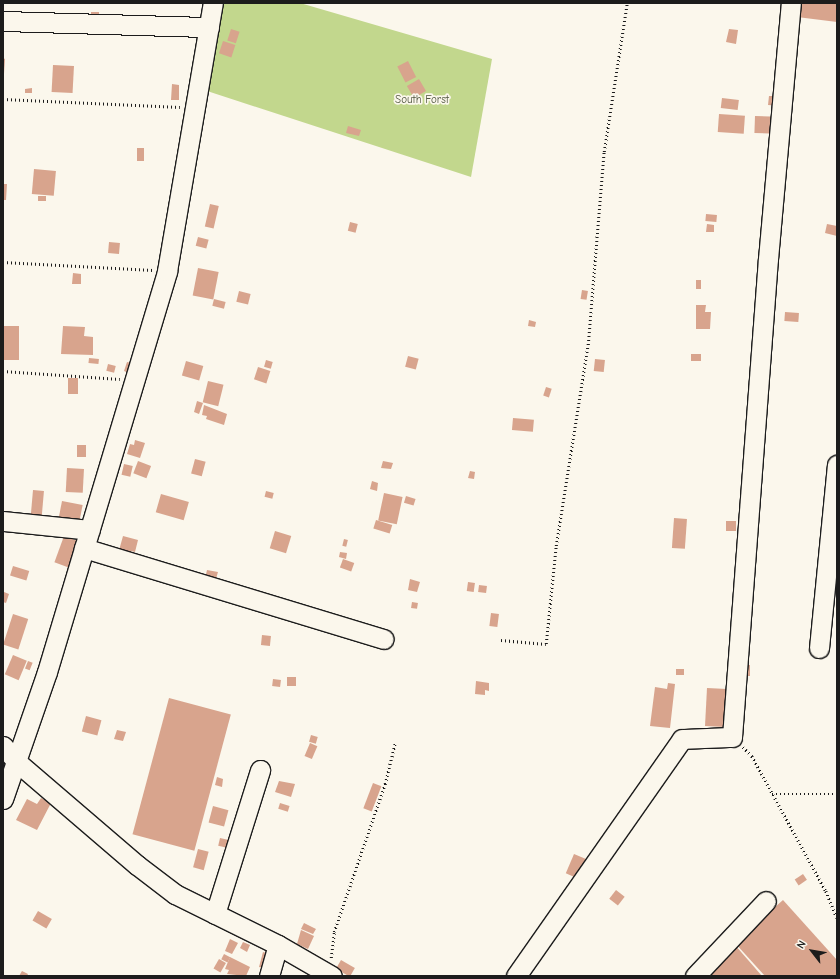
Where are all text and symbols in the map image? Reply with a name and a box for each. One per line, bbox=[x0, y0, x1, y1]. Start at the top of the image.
park label: South Forst bbox=[395, 93, 449, 107]
north arrow bbox=[792, 931, 832, 971]
text: N bbox=[794, 938, 809, 951]

